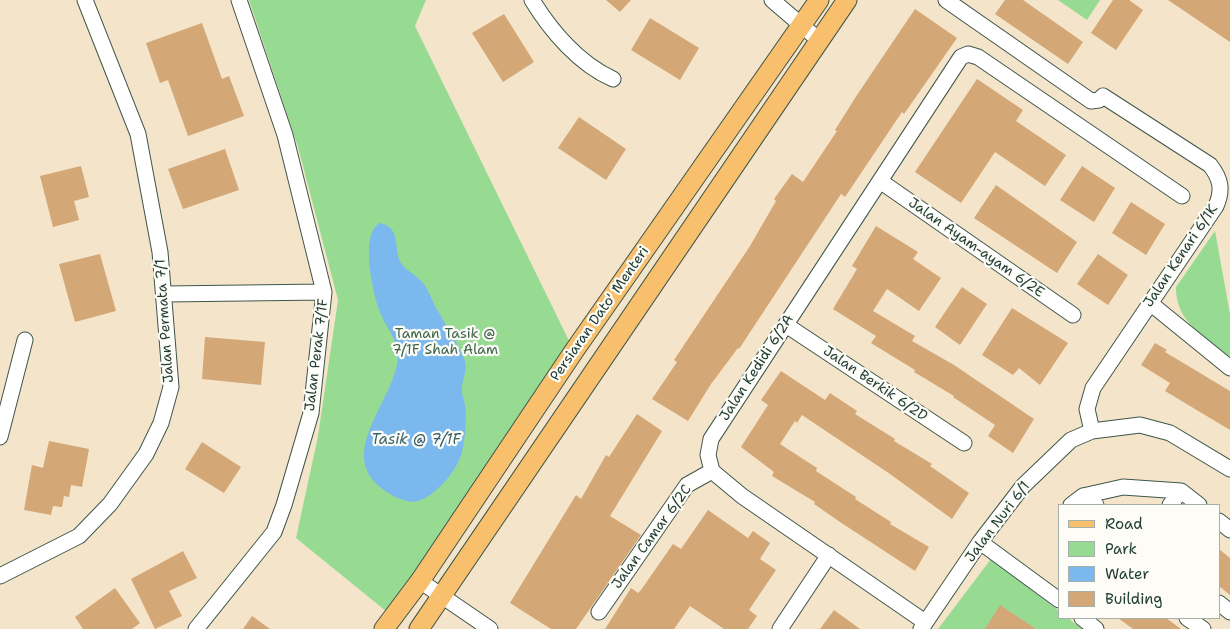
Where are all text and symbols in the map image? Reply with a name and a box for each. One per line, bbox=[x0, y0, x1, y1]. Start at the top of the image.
street label: Jalan Ayam-ayam 6/2E bbox=[905, 195, 1047, 301]
street label: Jalan Kenari 6/1K bbox=[1140, 201, 1222, 311]
street label: Persiaran Dato' Menteri bbox=[547, 244, 653, 384]
street label: Jalan Permata 7/1 bbox=[152, 258, 178, 384]
street label: Jalan Perak 7/1F bbox=[302, 298, 332, 412]
street label: Jalan Kedidi 6/2A bbox=[716, 312, 798, 424]
park label: Taman Tasik @ 7/1F Shah Alam bbox=[392, 326, 498, 358]
street label: Jalan Berkik 6/2D bbox=[820, 343, 930, 425]
water label: Tasik @ 7/1F bbox=[371, 431, 461, 449]
street label: Jalan Nuri 6/1 bbox=[962, 478, 1034, 566]
street label: Jalan Camar 6/2C bbox=[609, 482, 695, 592]
legend bbox=[1058, 504, 1220, 619]
text: Road bbox=[1105, 514, 1143, 534]
text: Park bbox=[1105, 539, 1137, 559]
text: Water bbox=[1105, 564, 1149, 584]
text: Building bbox=[1105, 589, 1162, 609]

